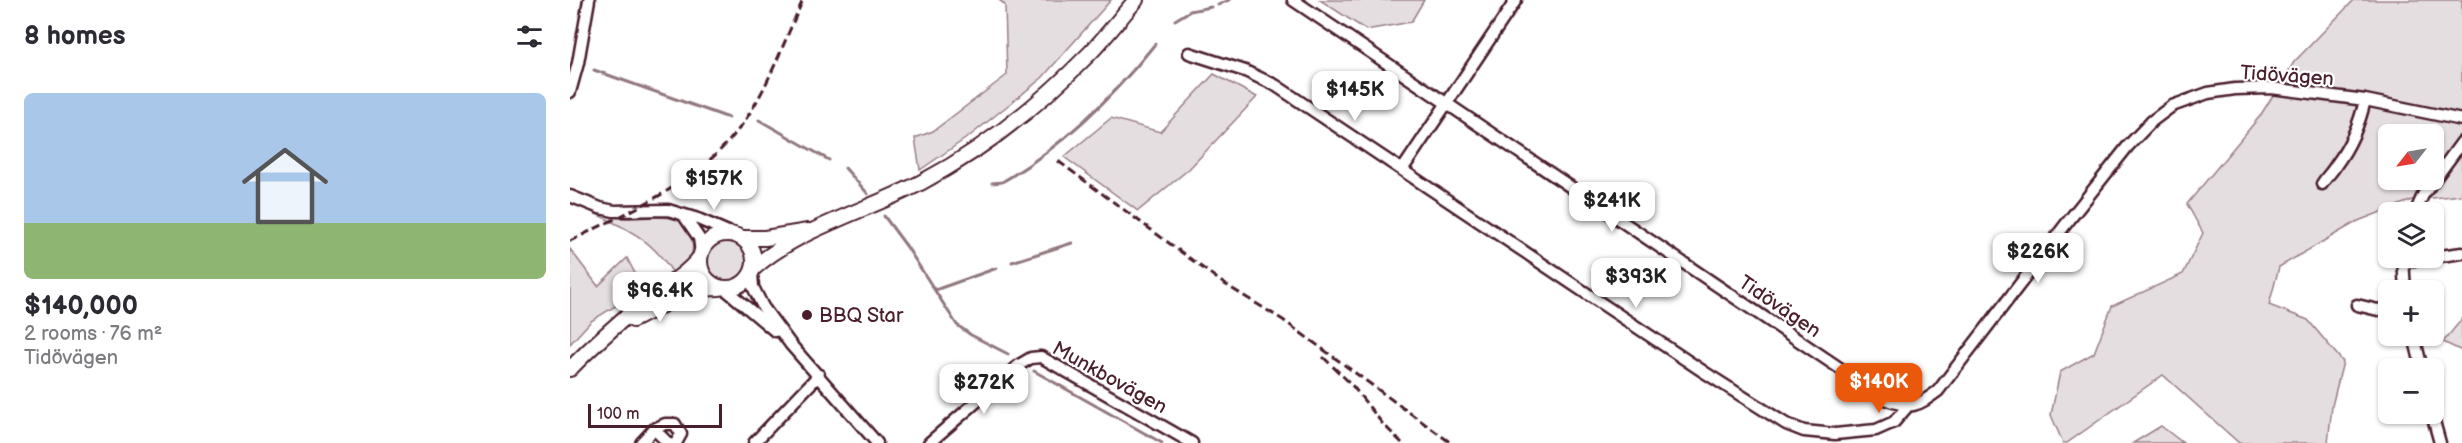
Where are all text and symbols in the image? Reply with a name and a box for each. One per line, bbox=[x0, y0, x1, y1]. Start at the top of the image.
icon: filters bbox=[513, 20, 546, 53]
text: 8 homes bbox=[24, 21, 126, 52]
street label: Tidövägen bbox=[2239, 61, 2335, 91]
pin: $145K bbox=[1313, 71, 1397, 122]
text: $145K bbox=[1326, 78, 1384, 102]
north arrow bbox=[2378, 124, 2444, 190]
map controls bbox=[2378, 124, 2444, 424]
icon: home bbox=[231, 132, 339, 240]
pin: $157K bbox=[672, 160, 756, 211]
text: $157K bbox=[685, 167, 743, 191]
pin: $241K bbox=[1570, 182, 1654, 233]
text: $241K bbox=[1583, 189, 1641, 213]
button: layers bbox=[2378, 202, 2444, 268]
pin: $226K bbox=[1996, 233, 2080, 284]
text: $226K bbox=[2007, 240, 2069, 264]
pin: $393K bbox=[1594, 258, 1678, 309]
text: $393K bbox=[1605, 265, 1667, 289]
street label: Tidövägen bbox=[1734, 271, 1825, 343]
pin: $96.4K bbox=[611, 272, 709, 323]
text: $96.4K bbox=[627, 279, 693, 303]
button: + bbox=[2378, 280, 2444, 346]
text: $140,000 bbox=[24, 291, 138, 322]
place label: BBQ Star bbox=[819, 304, 904, 328]
marker: BBQ Star bbox=[800, 308, 814, 322]
text: 2 rooms · 76 m² bbox=[24, 322, 162, 346]
street label: Munkbovägen bbox=[1048, 336, 1171, 419]
text: Tidövägen bbox=[24, 346, 118, 370]
button: − bbox=[2378, 358, 2444, 424]
pin: $140K bbox=[1837, 363, 1921, 414]
pin: $272K bbox=[942, 364, 1026, 415]
text: $140K bbox=[1849, 370, 1909, 394]
text: $272K bbox=[953, 371, 1015, 395]
scale bar bbox=[588, 401, 722, 428]
text: 100 m bbox=[597, 405, 640, 424]

